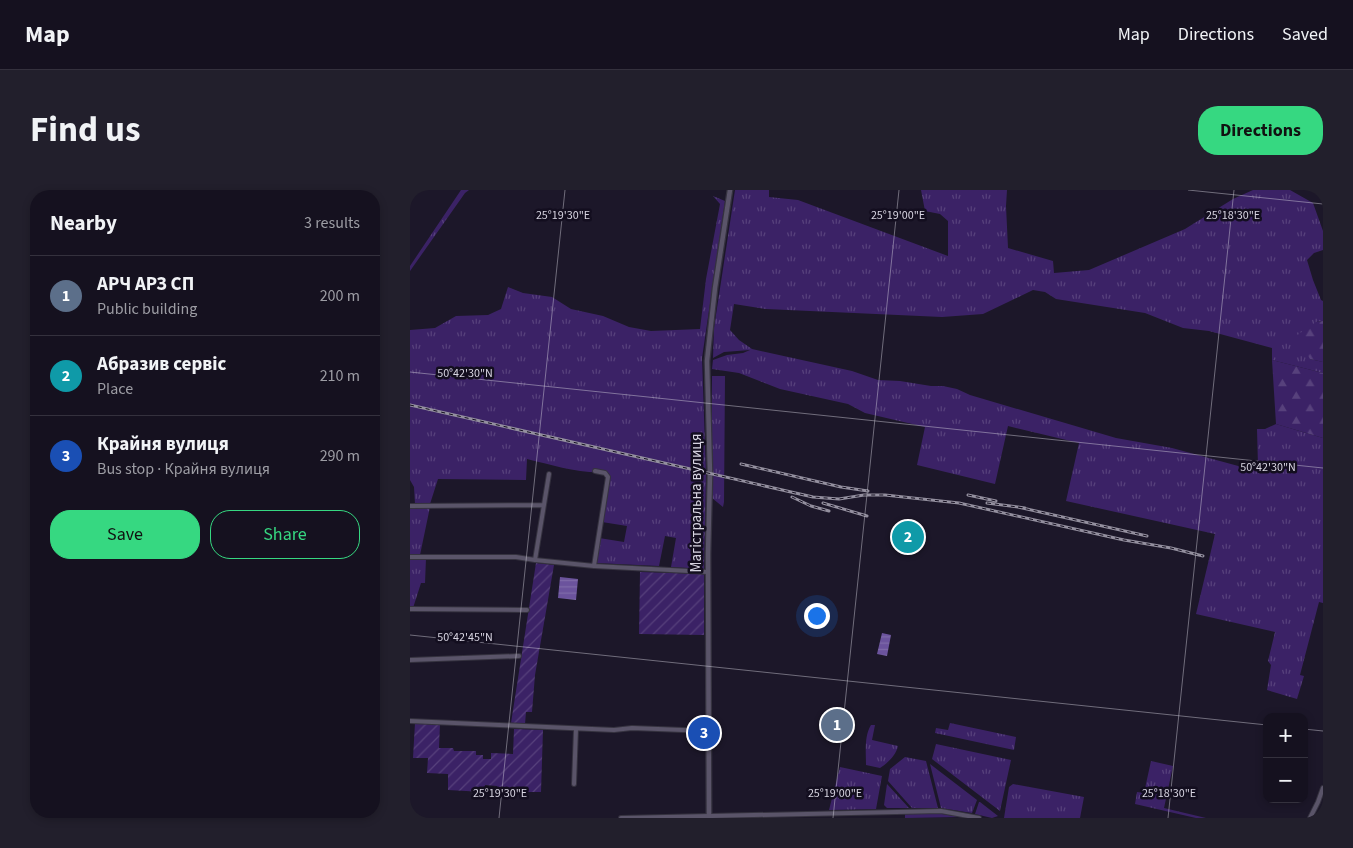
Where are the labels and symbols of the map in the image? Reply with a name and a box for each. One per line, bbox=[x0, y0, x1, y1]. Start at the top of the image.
text: 25°19'30"E bbox=[536, 207, 590, 224]
text: 25°19'00"E bbox=[871, 207, 925, 224]
text: 25°18'30"E bbox=[1206, 207, 1260, 224]
text: 50°42'30"N bbox=[437, 365, 493, 382]
street label: Магістральна вулиця bbox=[686, 434, 707, 572]
text: 50°42'30"N bbox=[1240, 459, 1296, 476]
pin: 2 bbox=[892, 518, 924, 556]
your location bbox=[804, 603, 830, 629]
text: 50°42'45"N bbox=[437, 629, 493, 646]
pin: 1 bbox=[821, 706, 853, 744]
pin: 3 bbox=[688, 714, 720, 752]
text: 25°19'30"E bbox=[473, 785, 527, 802]
text: 25°19'00"E bbox=[808, 785, 862, 802]
text: 25°18'30"E bbox=[1142, 785, 1196, 802]

